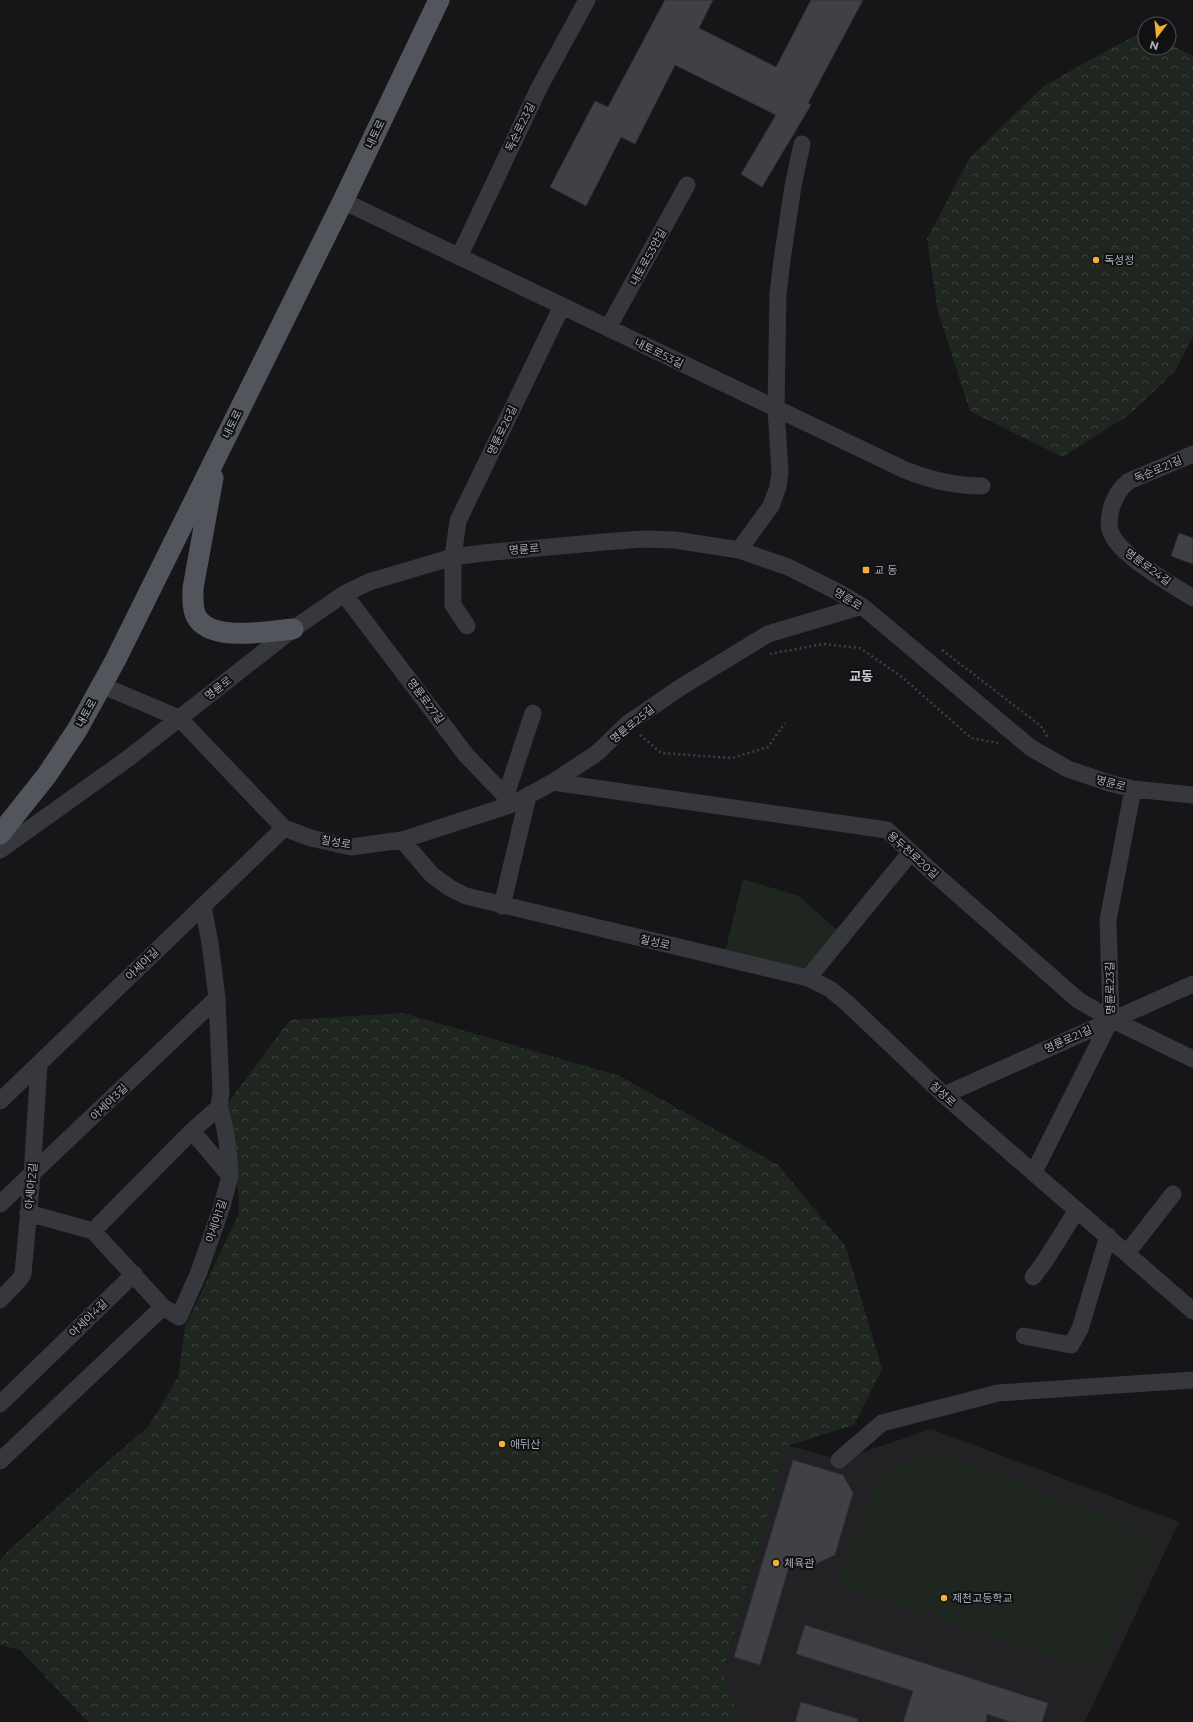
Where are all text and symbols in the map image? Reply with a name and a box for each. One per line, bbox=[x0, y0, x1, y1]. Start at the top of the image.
north arrow bbox=[1137, 16, 1177, 56]
text: N bbox=[1148, 38, 1160, 54]
street label: 독순로23길 bbox=[502, 100, 538, 154]
street label: 내토로 bbox=[362, 117, 388, 151]
street label: 내토로53안길 bbox=[627, 226, 669, 288]
place label: 독성정 bbox=[1104, 253, 1134, 267]
marker: 독성정 bbox=[1091, 255, 1101, 265]
street label: 내토로53길 bbox=[632, 335, 686, 371]
street label: 명륜로26길 bbox=[484, 403, 520, 457]
street label: 내토로 bbox=[219, 407, 245, 441]
street label: 독순로21길 bbox=[1132, 453, 1184, 485]
street label: 명륜로 bbox=[508, 541, 540, 557]
street label: 명륜로24길 bbox=[1122, 546, 1174, 588]
place label: 교 동 bbox=[874, 563, 897, 577]
marker: 교 동 bbox=[861, 565, 871, 575]
street label: 명륜로 bbox=[831, 585, 865, 613]
district label: 교동 bbox=[849, 668, 873, 684]
street label: 명륜로 bbox=[202, 673, 234, 703]
street label: 명륜로27길 bbox=[404, 676, 448, 726]
street label: 내토로 bbox=[73, 696, 99, 730]
street label: 명륜로25길 bbox=[607, 702, 657, 746]
street label: 명륜로 bbox=[1095, 772, 1127, 794]
street label: 용두천로20길 bbox=[884, 828, 942, 882]
street label: 칠성로 bbox=[320, 832, 352, 852]
street label: 칠성로 bbox=[639, 932, 671, 952]
street label: 아세아길 bbox=[123, 945, 161, 983]
street label: 명륜로23길 bbox=[1103, 961, 1117, 1015]
street label: 명륜로21길 bbox=[1042, 1022, 1094, 1056]
street label: 칠성로 bbox=[927, 1079, 959, 1109]
street label: 아세아3길 bbox=[87, 1081, 131, 1123]
street label: 아세아2길 bbox=[22, 1162, 40, 1210]
street label: 아세아1길 bbox=[202, 1198, 230, 1244]
street label: 아세아4길 bbox=[66, 1296, 110, 1340]
place label: 애뒤산 bbox=[510, 1437, 540, 1451]
marker: 애뒤산 bbox=[497, 1439, 507, 1449]
place label: 체육관 bbox=[784, 1556, 814, 1570]
marker: 체육관 bbox=[771, 1558, 781, 1568]
place label: 제천고등학교 bbox=[952, 1591, 1013, 1605]
marker: 제천고등학교 bbox=[939, 1593, 949, 1603]

